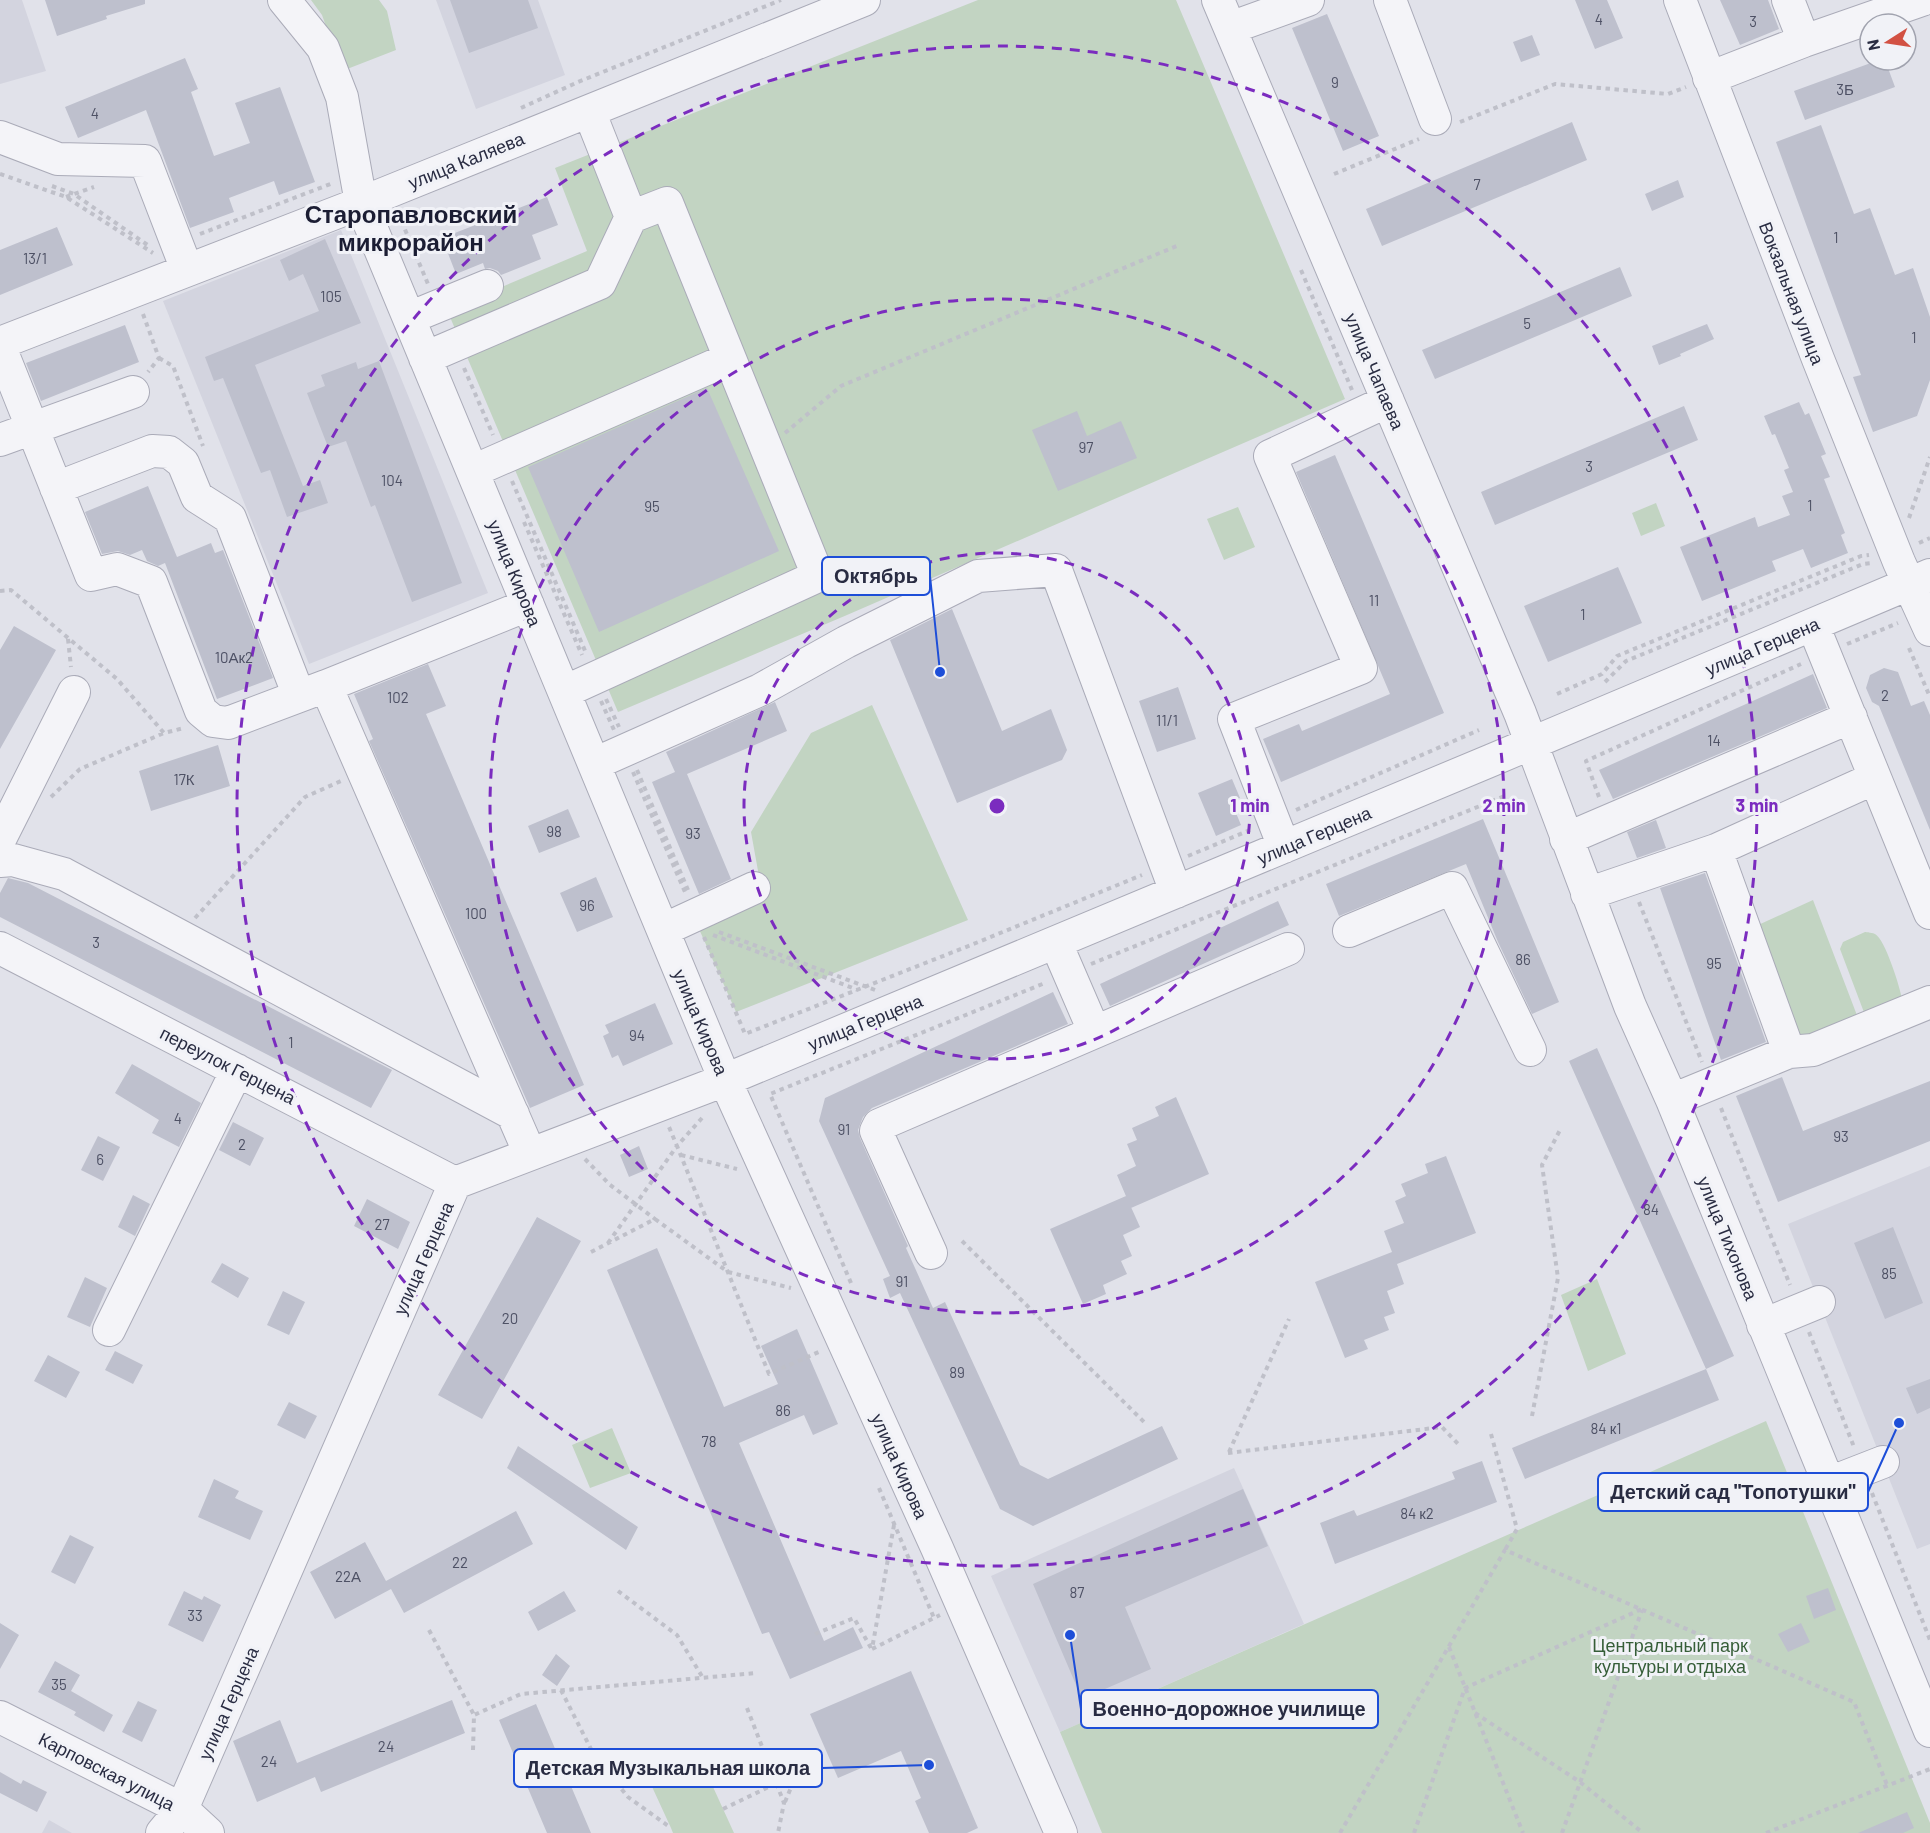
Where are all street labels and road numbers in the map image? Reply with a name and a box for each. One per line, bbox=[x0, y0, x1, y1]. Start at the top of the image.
street label: улица Каляева bbox=[405, 126, 528, 193]
street label: Вокзальная улица bbox=[1755, 219, 1830, 368]
street label: улица Чапаева bbox=[1341, 310, 1410, 433]
street label: улица Кирова bbox=[484, 516, 547, 630]
street label: улица Герцена bbox=[1702, 612, 1823, 680]
street label: улица Герцена bbox=[1254, 801, 1375, 869]
street label: улица Кирова bbox=[669, 966, 734, 1079]
street label: улица Герцена bbox=[804, 989, 926, 1055]
street label: переулок Герцена bbox=[157, 1021, 300, 1109]
street label: улица Тихонова bbox=[1693, 1173, 1763, 1304]
street label: улица Герцена bbox=[388, 1197, 458, 1318]
street label: улица Кирова bbox=[867, 1410, 933, 1523]
street label: улица Герцена bbox=[193, 1642, 263, 1763]
street label: Карповская улица bbox=[35, 1727, 180, 1815]

